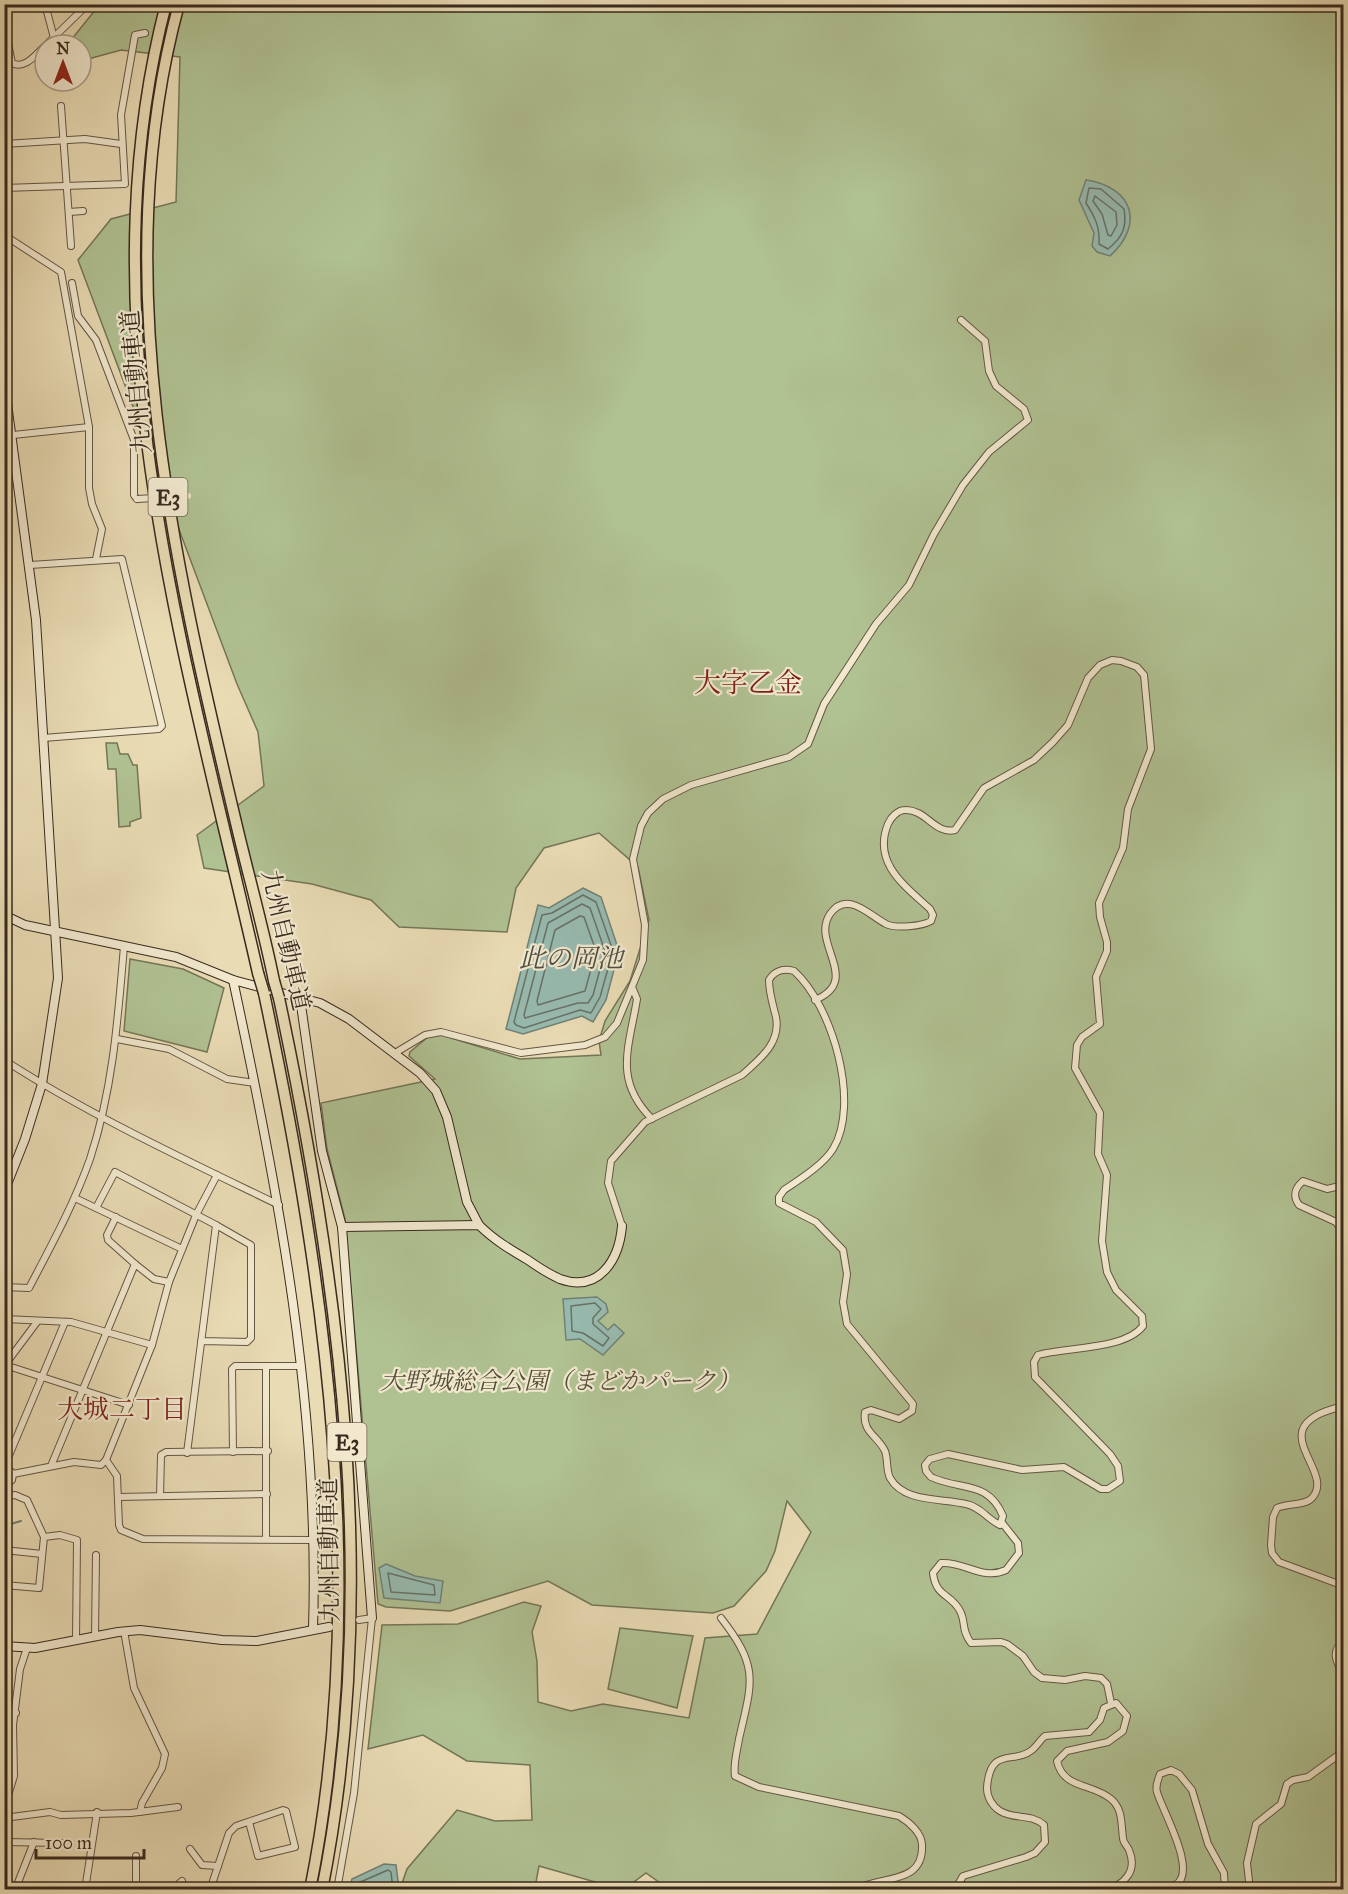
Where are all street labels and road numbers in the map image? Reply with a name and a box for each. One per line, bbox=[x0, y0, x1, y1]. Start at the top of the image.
street label: 九州自動車道 bbox=[115, 309, 157, 455]
road number: E3 bbox=[148, 478, 188, 516]
street label: 九州自動車道 bbox=[255, 866, 317, 1014]
road number: E3 bbox=[328, 1423, 366, 1461]
street label: 九州自動車道 bbox=[313, 1478, 345, 1622]

